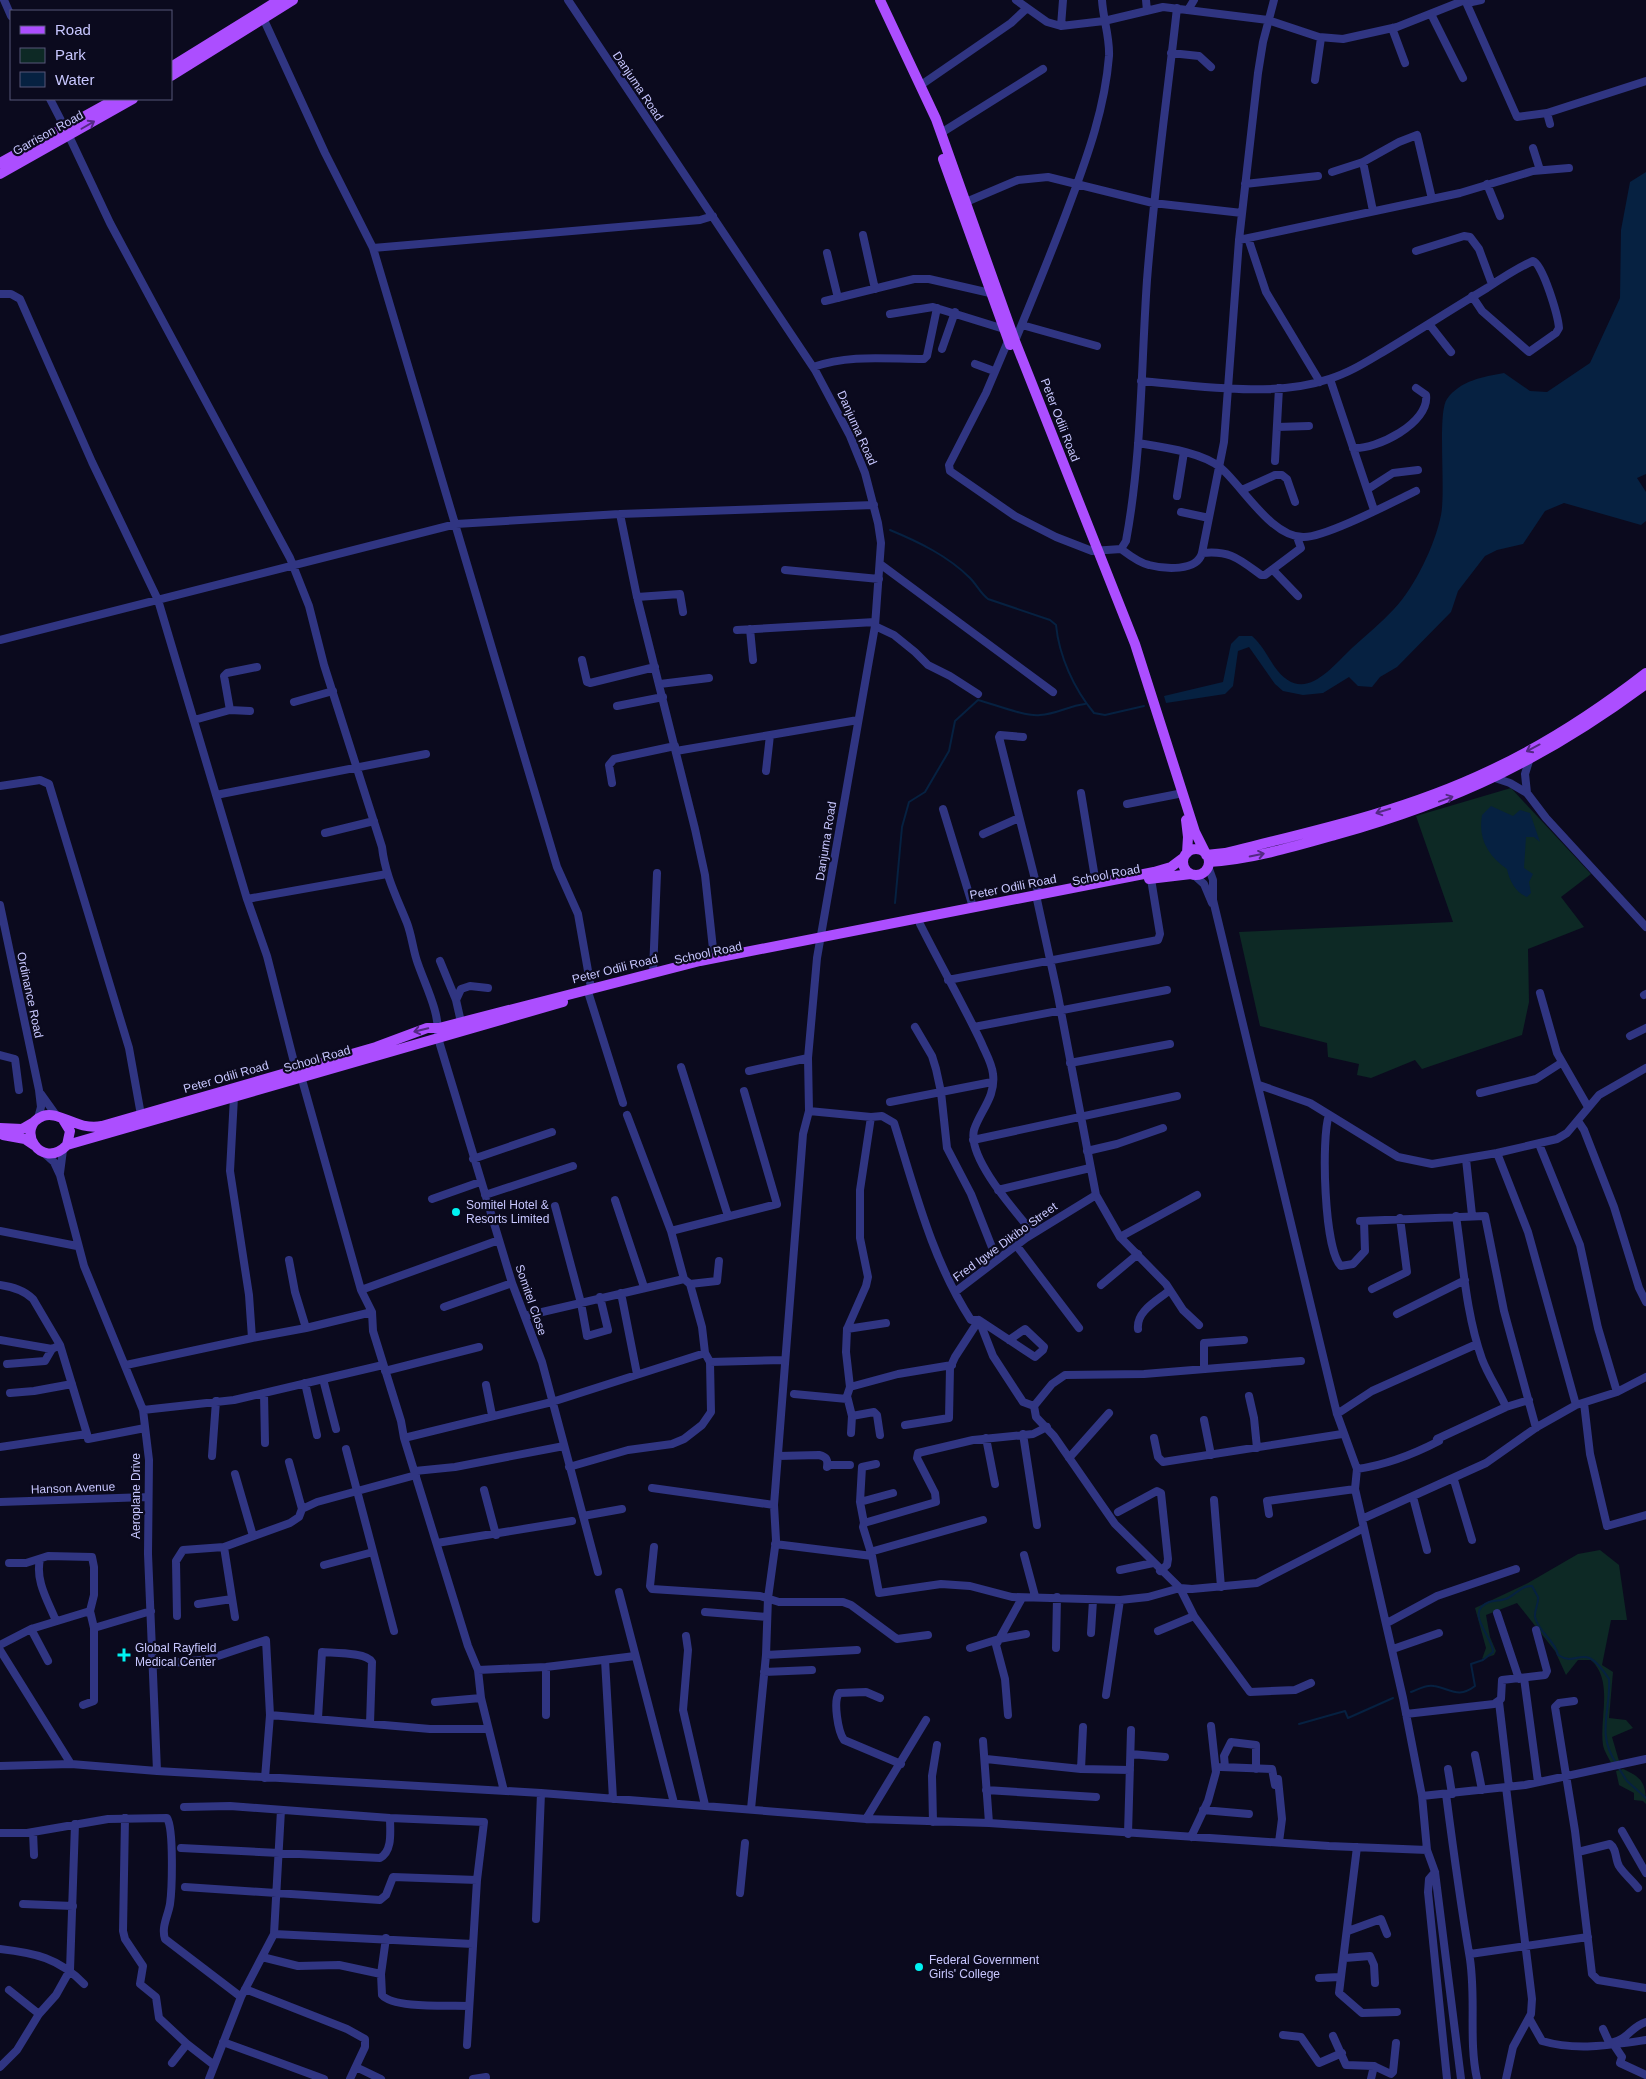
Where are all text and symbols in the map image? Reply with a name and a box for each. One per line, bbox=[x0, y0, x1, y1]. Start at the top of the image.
legend bbox=[10, 10, 172, 100]
text: Road bbox=[55, 21, 91, 38]
text: Park bbox=[55, 46, 86, 63]
street label: Danjuma Road bbox=[610, 49, 666, 123]
text: Water bbox=[55, 71, 94, 88]
street label: Garrison Road bbox=[10, 108, 86, 158]
one-way arrow bbox=[81, 119, 95, 129]
street label: Peter Odili Road bbox=[1038, 376, 1082, 464]
street label: Danjuma Road bbox=[834, 389, 880, 467]
one-way arrow bbox=[1525, 743, 1540, 753]
one-way arrow bbox=[1438, 794, 1453, 803]
street label: Danjuma Road bbox=[813, 800, 839, 882]
one-way arrow bbox=[1375, 807, 1391, 817]
one-way arrow bbox=[1249, 850, 1265, 859]
street label: School Road bbox=[1071, 862, 1141, 888]
street label: Peter Odili Road bbox=[968, 872, 1058, 902]
street label: School Road bbox=[673, 939, 743, 967]
street label: Ordinance Road bbox=[14, 951, 46, 1039]
street label: Peter Odili Road bbox=[571, 952, 659, 986]
one-way arrow bbox=[413, 1026, 429, 1036]
street label: School Road bbox=[282, 1043, 352, 1075]
street label: Peter Odili Road bbox=[182, 1058, 270, 1096]
place label: Somitel Hotel & Resorts Limited bbox=[466, 1198, 549, 1226]
street label: Fred Igwe Dikibo Street bbox=[950, 1199, 1060, 1285]
marker: Somitel Hotel & Resorts Limited bbox=[450, 1206, 462, 1218]
street label: Somitel Close bbox=[512, 1263, 550, 1338]
street label: Aeroplane Drive bbox=[129, 1453, 143, 1539]
street label: Hanson Avenue bbox=[31, 1480, 116, 1496]
place label: Global Rayfield Medical Center bbox=[135, 1641, 216, 1669]
marker: Global Rayfield Medical Center bbox=[117, 1648, 131, 1662]
place label: Federal Government Girls' College bbox=[929, 1953, 1040, 1981]
marker: Federal Government Girls' College bbox=[913, 1961, 925, 1973]

